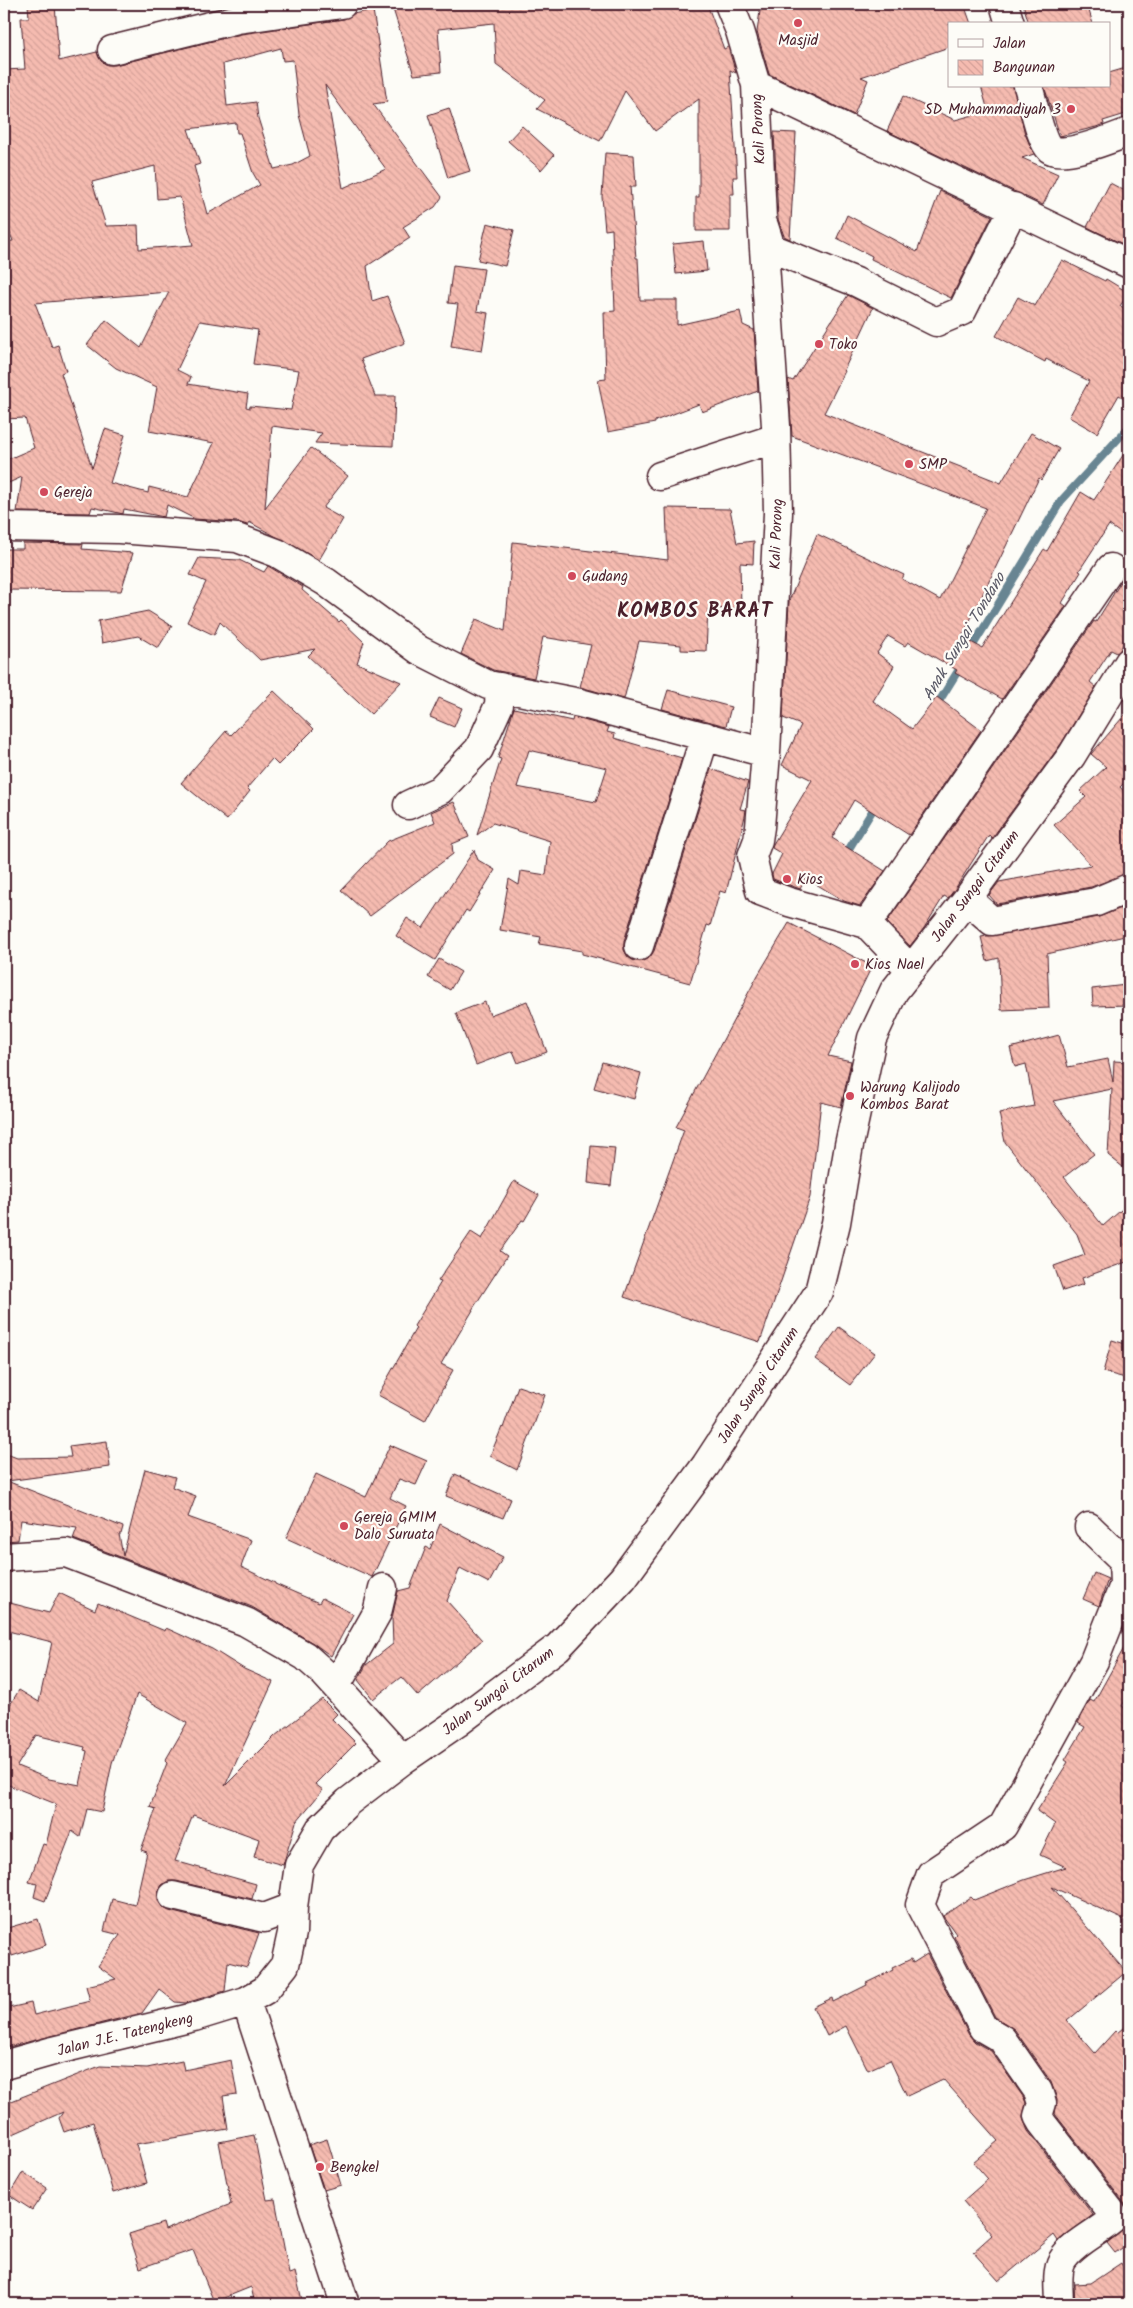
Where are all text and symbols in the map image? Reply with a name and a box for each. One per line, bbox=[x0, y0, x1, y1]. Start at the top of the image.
marker: Masjid bbox=[792, 17, 804, 29]
legend bbox=[948, 22, 1110, 88]
place label: Masjid bbox=[778, 29, 819, 53]
text: Jalan bbox=[993, 32, 1026, 56]
text: Bangunan bbox=[993, 56, 1055, 80]
street label: Kali Porong bbox=[745, 93, 773, 165]
place label: SD Muhammadiyah 3 bbox=[925, 98, 1061, 122]
marker: SD Muhammadiyah 3 bbox=[1065, 103, 1077, 115]
place label: Toko bbox=[829, 333, 858, 357]
marker: Toko bbox=[813, 338, 825, 350]
place label: SMP bbox=[919, 453, 948, 477]
marker: SMP bbox=[903, 458, 915, 470]
place label: Gereja bbox=[54, 481, 92, 505]
marker: Gereja bbox=[38, 486, 50, 498]
street label: Kali Porong bbox=[764, 498, 790, 570]
place label: Gudang bbox=[582, 565, 628, 589]
water label: Anak Sungai Tondano bbox=[916, 567, 1013, 706]
marker: Gudang bbox=[566, 570, 578, 582]
district label: KOMBOS BARAT bbox=[617, 596, 774, 628]
street label: Jalan Sungai Citarum bbox=[926, 825, 1026, 948]
place label: Kios bbox=[797, 868, 823, 892]
marker: Kios bbox=[781, 873, 793, 885]
place label: Kios Nael bbox=[865, 953, 925, 977]
marker: Kios Nael bbox=[849, 958, 861, 970]
place label: Warung Kalijodo Kombos Barat bbox=[860, 1076, 960, 1117]
marker: Warung Kalijodo Kombos Barat bbox=[844, 1090, 856, 1102]
street label: Jalan Sungai Citarum bbox=[712, 1322, 806, 1449]
place label: Gereja GMIM Dalo Suruata bbox=[354, 1506, 436, 1547]
marker: Gereja GMIM Dalo Suruata bbox=[338, 1520, 350, 1532]
street label: Jalan Sungai Citarum bbox=[437, 1641, 560, 1742]
street label: Jalan J.E. Tatengkeng bbox=[55, 2006, 196, 2063]
place label: Bengkel bbox=[330, 2156, 379, 2180]
marker: Bengkel bbox=[314, 2161, 326, 2173]

